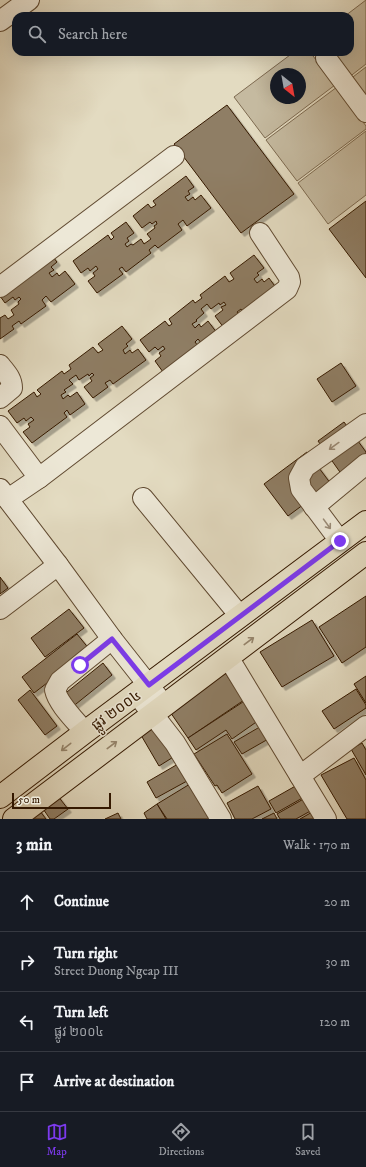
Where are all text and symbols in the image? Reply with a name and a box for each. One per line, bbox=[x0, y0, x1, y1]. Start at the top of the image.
search box bbox=[12, 12, 354, 56]
icon: search bbox=[26, 23, 48, 45]
text: Search here bbox=[58, 25, 127, 44]
north arrow bbox=[270, 68, 306, 104]
one-way arrow bbox=[328, 442, 339, 450]
one-way arrow bbox=[323, 518, 331, 529]
route end bbox=[331, 532, 349, 550]
one-way arrow bbox=[244, 637, 255, 646]
route start bbox=[71, 656, 89, 674]
street label: ផ្លូវ ២០០៤ bbox=[87, 686, 147, 738]
one-way arrow bbox=[106, 741, 117, 749]
one-way arrow bbox=[60, 742, 71, 751]
scale bar bbox=[12, 791, 111, 810]
text: 50 m bbox=[18, 793, 40, 807]
text: 3 min bbox=[16, 834, 52, 856]
text: Walk · 170 m bbox=[283, 837, 350, 853]
icon: ahead bbox=[16, 891, 38, 913]
text: Continue bbox=[54, 892, 109, 911]
text: 20 m bbox=[324, 894, 350, 910]
text: Turn right bbox=[54, 944, 117, 963]
icon: right bbox=[16, 951, 38, 973]
text: 30 m bbox=[326, 954, 350, 970]
text: Street Duong Ngeap III bbox=[54, 963, 179, 979]
text: Turn left bbox=[54, 1003, 108, 1022]
icon: left bbox=[16, 1011, 38, 1033]
text: 120 m bbox=[319, 1014, 350, 1030]
text: ផ្លូវ ២០០៤ bbox=[54, 1024, 104, 1040]
icon: arrive bbox=[16, 1071, 38, 1093]
text: Arrive at destination bbox=[54, 1072, 174, 1091]
tab: Map bbox=[46, 1121, 68, 1159]
tab: Directions bbox=[159, 1121, 204, 1159]
tab: Saved bbox=[295, 1121, 320, 1159]

